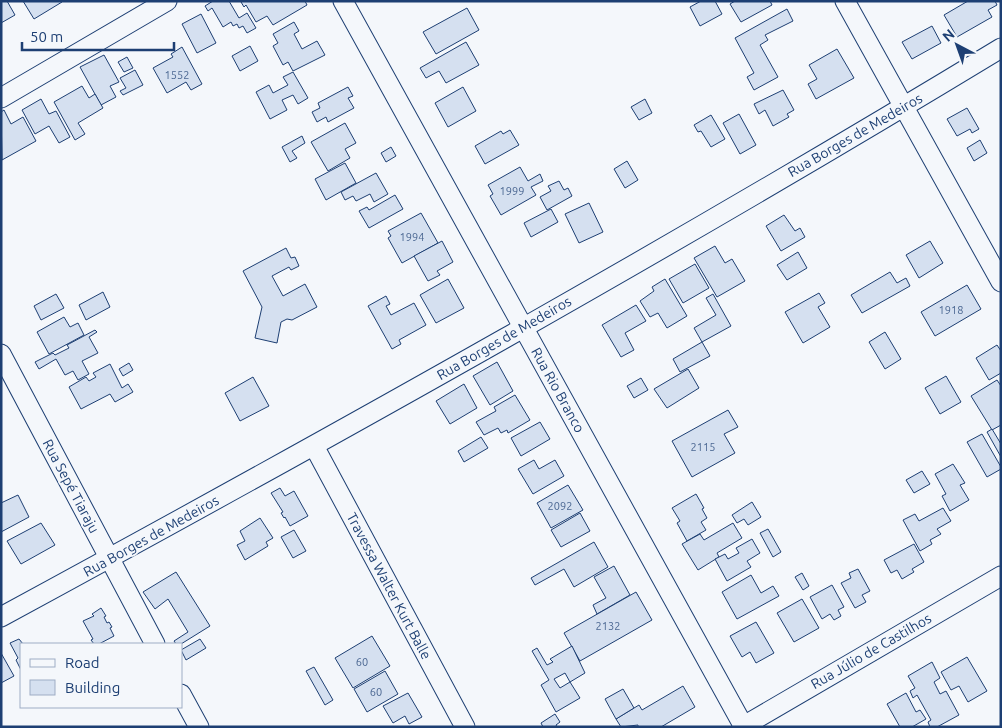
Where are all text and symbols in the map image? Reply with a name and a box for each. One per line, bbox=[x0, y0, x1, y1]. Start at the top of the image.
scale bar bbox=[22, 20, 175, 52]
north arrow bbox=[932, 20, 982, 70]
text: N bbox=[939, 26, 958, 45]
text: 50 m bbox=[30, 28, 63, 45]
house number: 1552 bbox=[165, 69, 189, 81]
street label: Rua Borges de Medeiros bbox=[785, 90, 925, 180]
house number: 1999 bbox=[500, 185, 524, 197]
house number: 1994 bbox=[400, 231, 424, 243]
street label: Rua Borges de Medeiros bbox=[434, 293, 574, 383]
house number: 1918 bbox=[939, 304, 963, 316]
street label: Rua Rio Branco bbox=[528, 345, 588, 435]
street label: Rua Sepé Tiaraju bbox=[40, 436, 102, 536]
house number: 2115 bbox=[691, 441, 715, 453]
street label: Rua Borges de Medeiros bbox=[80, 492, 222, 580]
house number: 2092 bbox=[548, 500, 572, 512]
street label: Travessa Walter Kurt Balle bbox=[343, 510, 435, 662]
street label: Rua Júlio de Castilhos bbox=[808, 610, 934, 692]
house number: 2132 bbox=[596, 620, 620, 632]
legend bbox=[20, 643, 182, 708]
text: Road bbox=[65, 654, 100, 671]
house number: 60 bbox=[356, 656, 368, 668]
text: Building bbox=[65, 679, 120, 696]
house number: 60 bbox=[370, 686, 382, 698]

